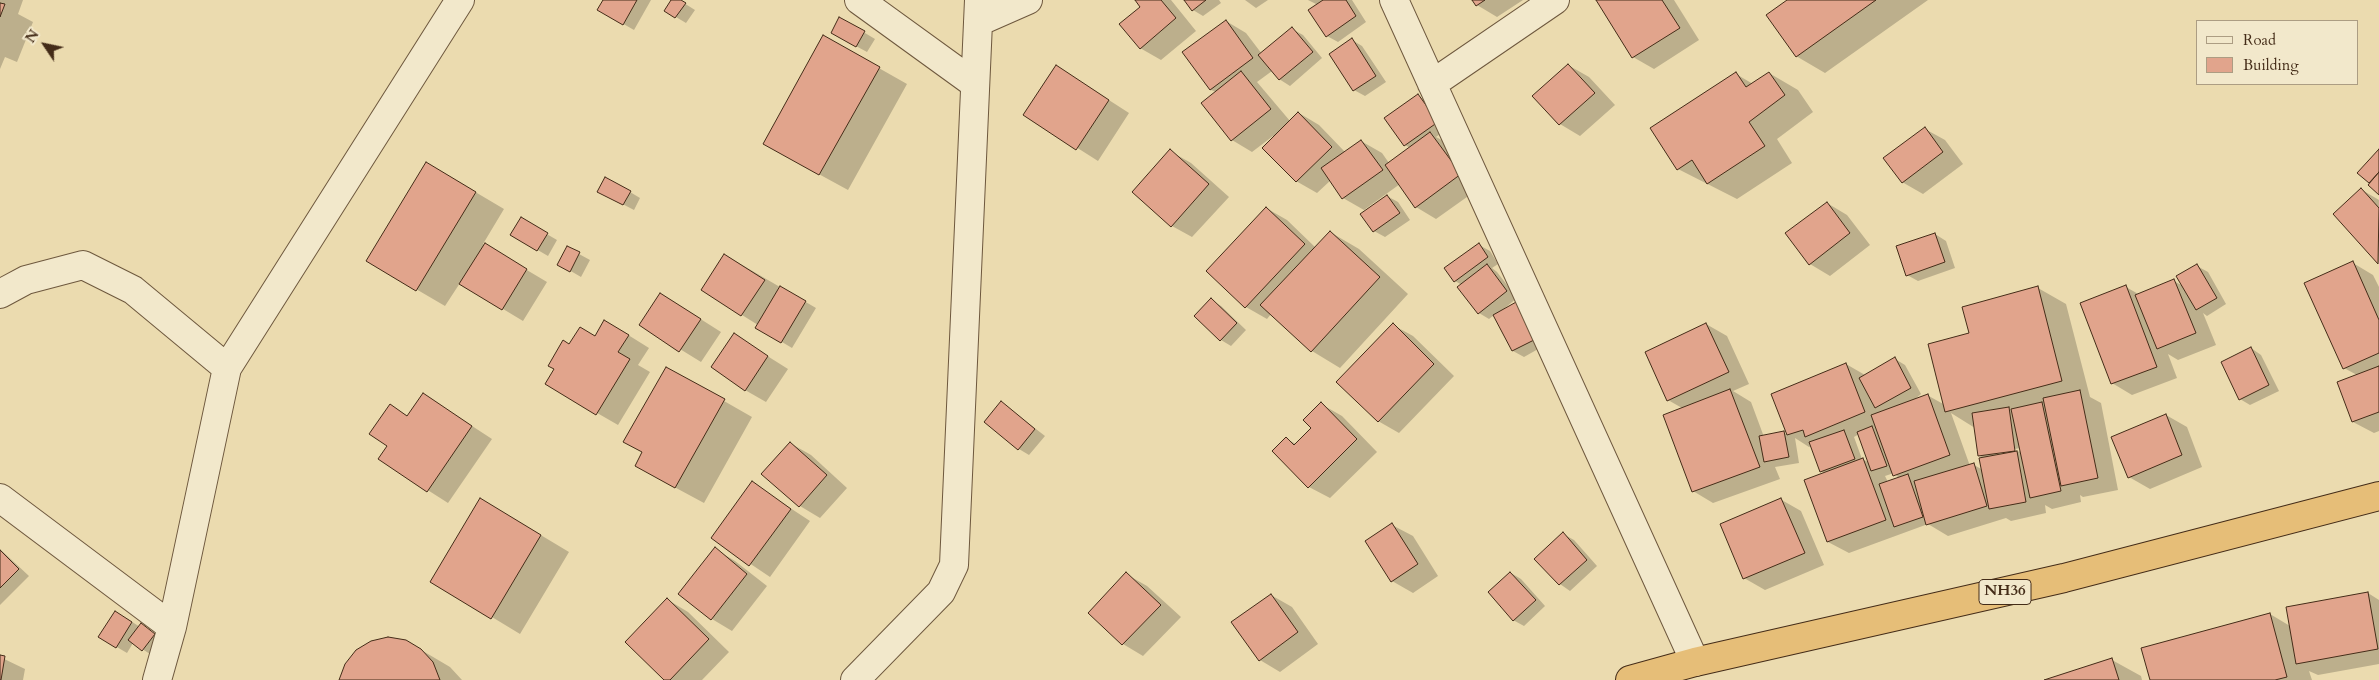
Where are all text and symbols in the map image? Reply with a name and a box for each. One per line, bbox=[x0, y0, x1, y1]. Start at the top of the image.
north arrow bbox=[20, 20, 70, 70]
legend bbox=[2196, 20, 2359, 85]
text: N bbox=[21, 26, 43, 47]
text: Road bbox=[2243, 30, 2276, 50]
text: Building bbox=[2243, 55, 2299, 75]
road number: NH36 bbox=[1979, 580, 2031, 604]

